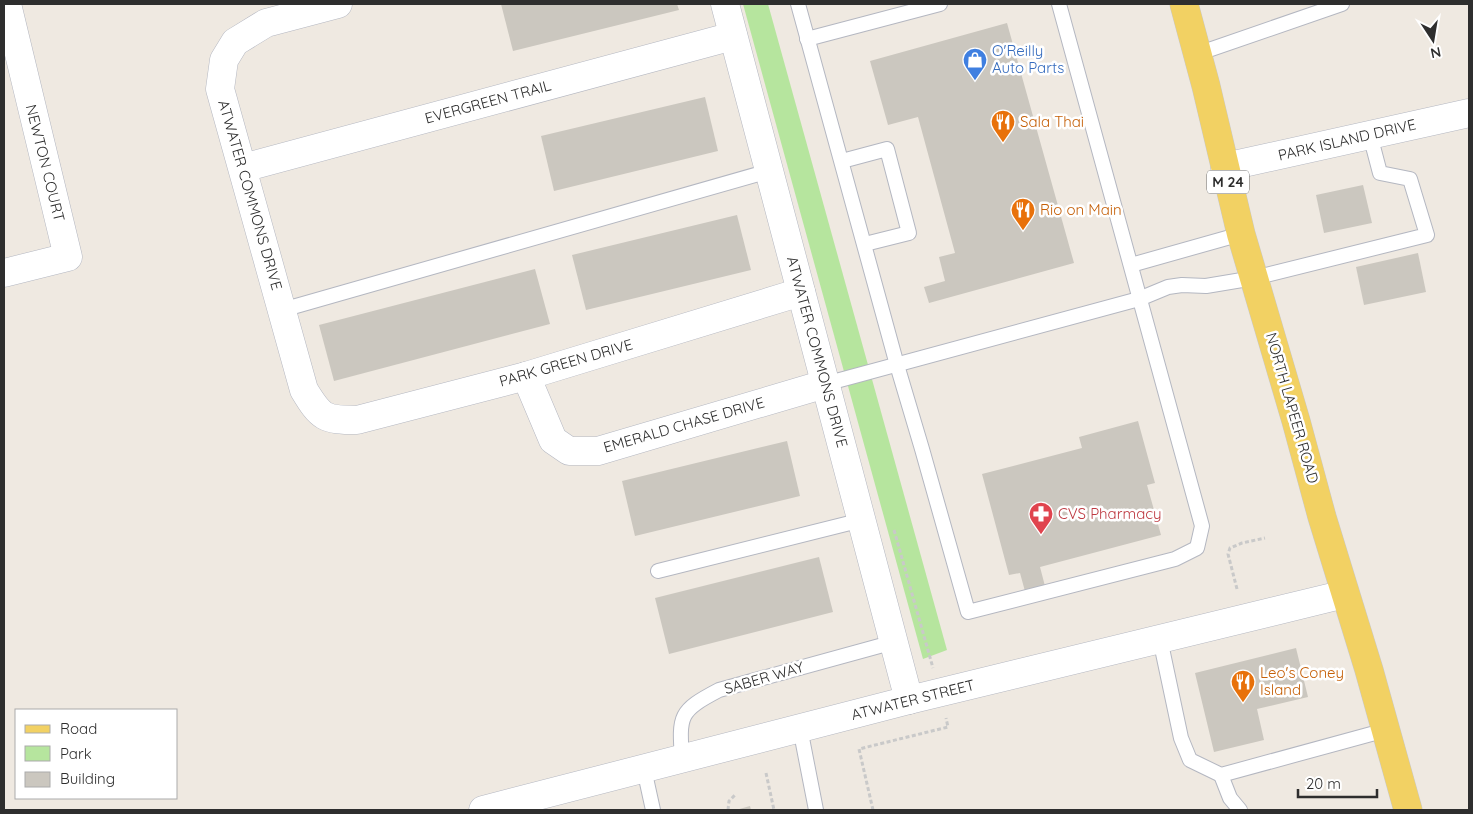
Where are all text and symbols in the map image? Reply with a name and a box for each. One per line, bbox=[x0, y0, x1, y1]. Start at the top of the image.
north arrow bbox=[1408, 15, 1458, 65]
place label: O'Reilly Auto Parts bbox=[992, 41, 1064, 77]
text: N bbox=[1429, 43, 1443, 63]
shop icon: O'Reilly Auto Parts bbox=[962, 47, 988, 81]
street label: EVERGREEN TRAIL bbox=[423, 76, 553, 128]
street label: ATWATER COMMONS DRIVE bbox=[214, 97, 287, 292]
street label: NEWTON COURT bbox=[22, 102, 69, 224]
restaurant icon: Sala Thai bbox=[990, 109, 1016, 143]
place label: Sala Thai bbox=[1020, 112, 1084, 131]
street label: PARK ISLAND DRIVE bbox=[1276, 114, 1418, 165]
road number: M 24 bbox=[1207, 170, 1249, 193]
restaurant icon: Rio on Main bbox=[1010, 197, 1036, 231]
place label: Rio on Main bbox=[1040, 200, 1122, 219]
street label: ATWATER COMMONS DRIVE bbox=[783, 254, 852, 450]
street label: NORTH LAPEER ROAD bbox=[1262, 330, 1323, 486]
street label: PARK GREEN DRIVE bbox=[497, 334, 635, 391]
street label: EMERALD CHASE DRIVE bbox=[601, 392, 767, 457]
pharmacy icon: CVS Pharmacy bbox=[1028, 501, 1054, 535]
place label: CVS Pharmacy bbox=[1058, 504, 1162, 523]
street label: SABER WAY bbox=[722, 657, 807, 698]
place label: Leo's Coney Island bbox=[1260, 663, 1344, 699]
restaurant icon: Leo's Coney Island bbox=[1230, 669, 1256, 703]
street label: ATWATER STREET bbox=[849, 675, 977, 724]
legend bbox=[15, 709, 178, 799]
text: Road bbox=[60, 719, 97, 738]
text: Park bbox=[60, 744, 92, 763]
scale bar bbox=[1298, 766, 1377, 798]
text: Building bbox=[60, 769, 115, 788]
text: 20 m bbox=[1306, 774, 1341, 793]

